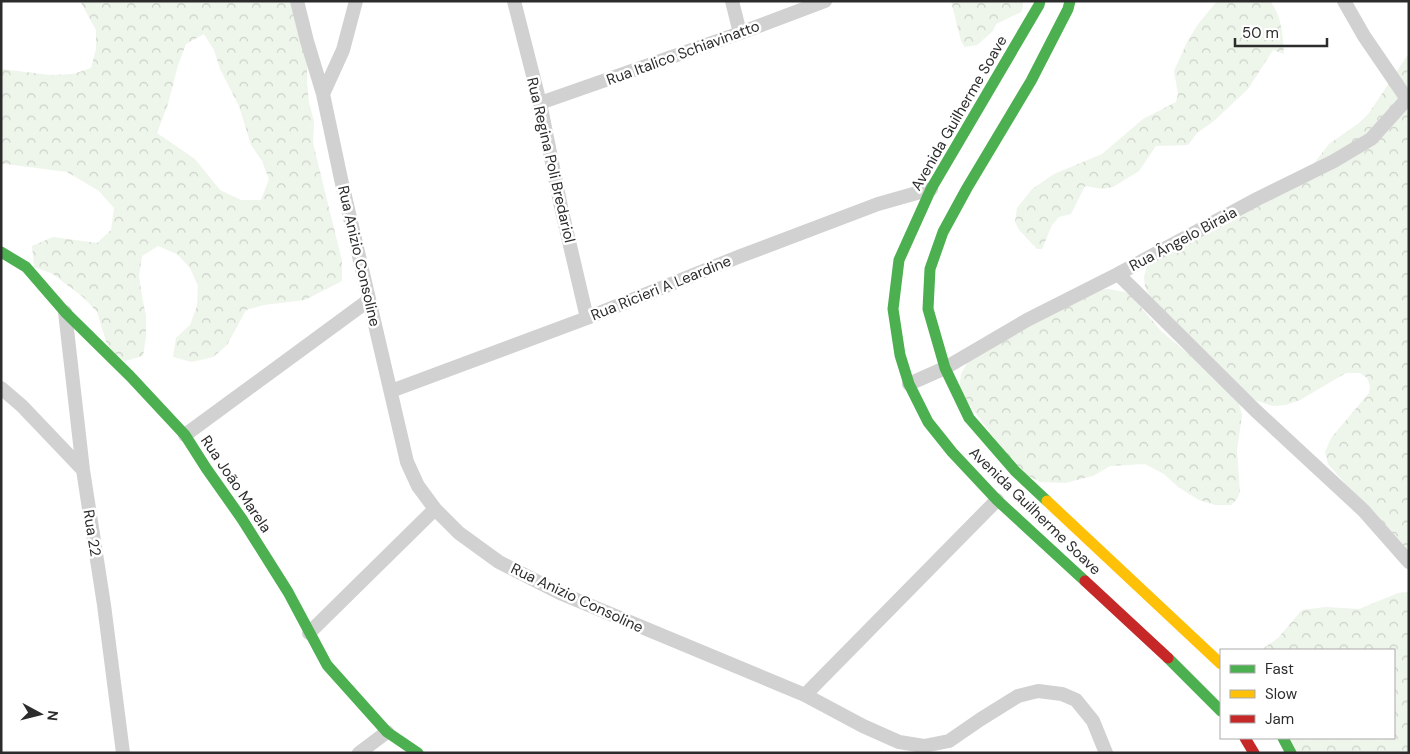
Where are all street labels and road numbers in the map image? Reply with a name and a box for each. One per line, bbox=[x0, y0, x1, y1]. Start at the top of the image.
street label: Rua Italico Schiavinatto bbox=[604, 16, 762, 90]
street label: Avenida Guilherme Soave bbox=[906, 32, 1012, 194]
street label: Rua Regina Poli Bredariol bbox=[522, 75, 580, 245]
street label: Rua Anizio Consoline bbox=[333, 184, 385, 328]
street label: Rua Ângelo Biraia bbox=[1126, 202, 1240, 276]
street label: Rua Ricieri A Leardine bbox=[588, 251, 734, 325]
street label: Rua João Marela bbox=[196, 431, 276, 537]
street label: Avenida Guilherme Soave bbox=[965, 443, 1105, 579]
street label: Rua 22 bbox=[78, 508, 106, 558]
street label: Rua Anizio Consoline bbox=[508, 559, 646, 637]

